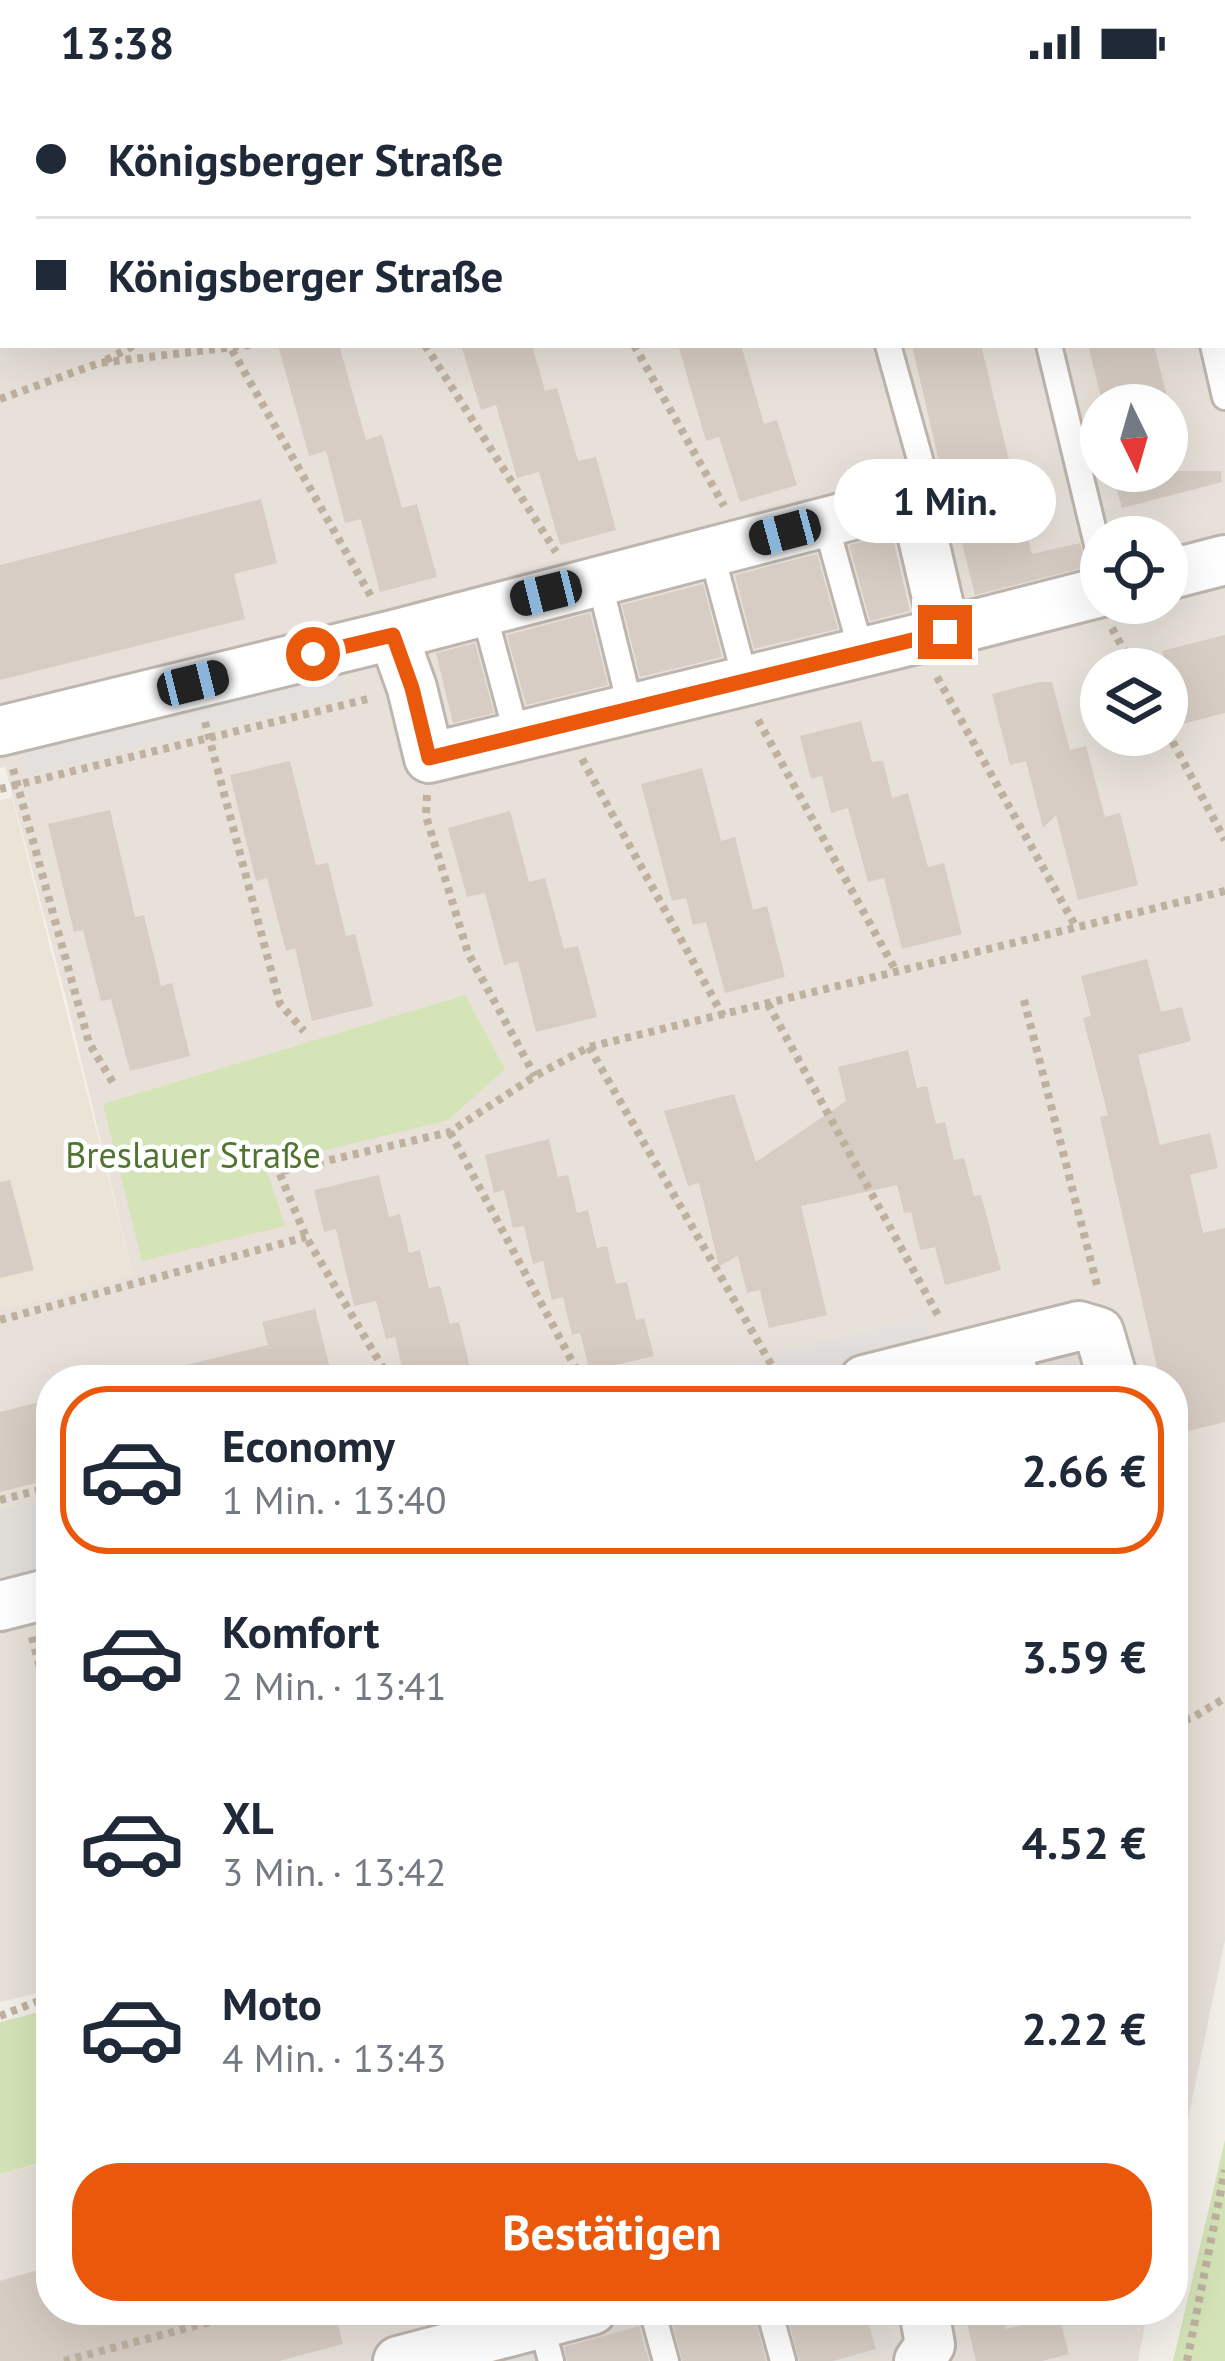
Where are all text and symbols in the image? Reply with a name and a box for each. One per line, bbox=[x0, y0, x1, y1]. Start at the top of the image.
text: 13:38 bbox=[60, 13, 174, 71]
text: Königsberger Straße bbox=[108, 130, 503, 188]
text: Königsberger Straße bbox=[108, 246, 503, 304]
north arrow bbox=[1080, 384, 1188, 492]
map controls bbox=[1080, 384, 1188, 756]
callout: 1 Min. bbox=[834, 458, 1056, 542]
text: 1 Min. bbox=[893, 475, 997, 526]
car bbox=[746, 505, 824, 559]
button: locate bbox=[1080, 516, 1188, 624]
car bbox=[507, 567, 585, 619]
route end bbox=[918, 605, 972, 659]
route start bbox=[286, 627, 340, 681]
button: layers bbox=[1080, 648, 1188, 756]
car bbox=[154, 657, 232, 709]
park label: Breslauer Straße bbox=[65, 1131, 321, 1178]
icon: car bbox=[78, 1416, 186, 1524]
text: Economy bbox=[222, 1416, 395, 1474]
text: 2.66 € bbox=[1021, 1441, 1146, 1499]
text: 1 Min. · 13:40 bbox=[222, 1474, 446, 1525]
icon: car bbox=[78, 1602, 186, 1710]
text: Komfort bbox=[222, 1602, 379, 1660]
text: 3.59 € bbox=[1021, 1627, 1146, 1685]
text: 2 Min. · 13:41 bbox=[222, 1660, 446, 1711]
icon: car bbox=[78, 1788, 186, 1896]
text: XL bbox=[222, 1788, 274, 1846]
text: 4.52 € bbox=[1021, 1813, 1146, 1871]
text: 3 Min. · 13:42 bbox=[222, 1846, 446, 1897]
icon: car bbox=[78, 1974, 186, 2082]
text: Moto bbox=[222, 1974, 322, 2032]
text: 2.22 € bbox=[1021, 1999, 1146, 2057]
text: 4 Min. · 13:43 bbox=[222, 2032, 446, 2083]
button: Bestätigen bbox=[72, 2163, 1152, 2301]

